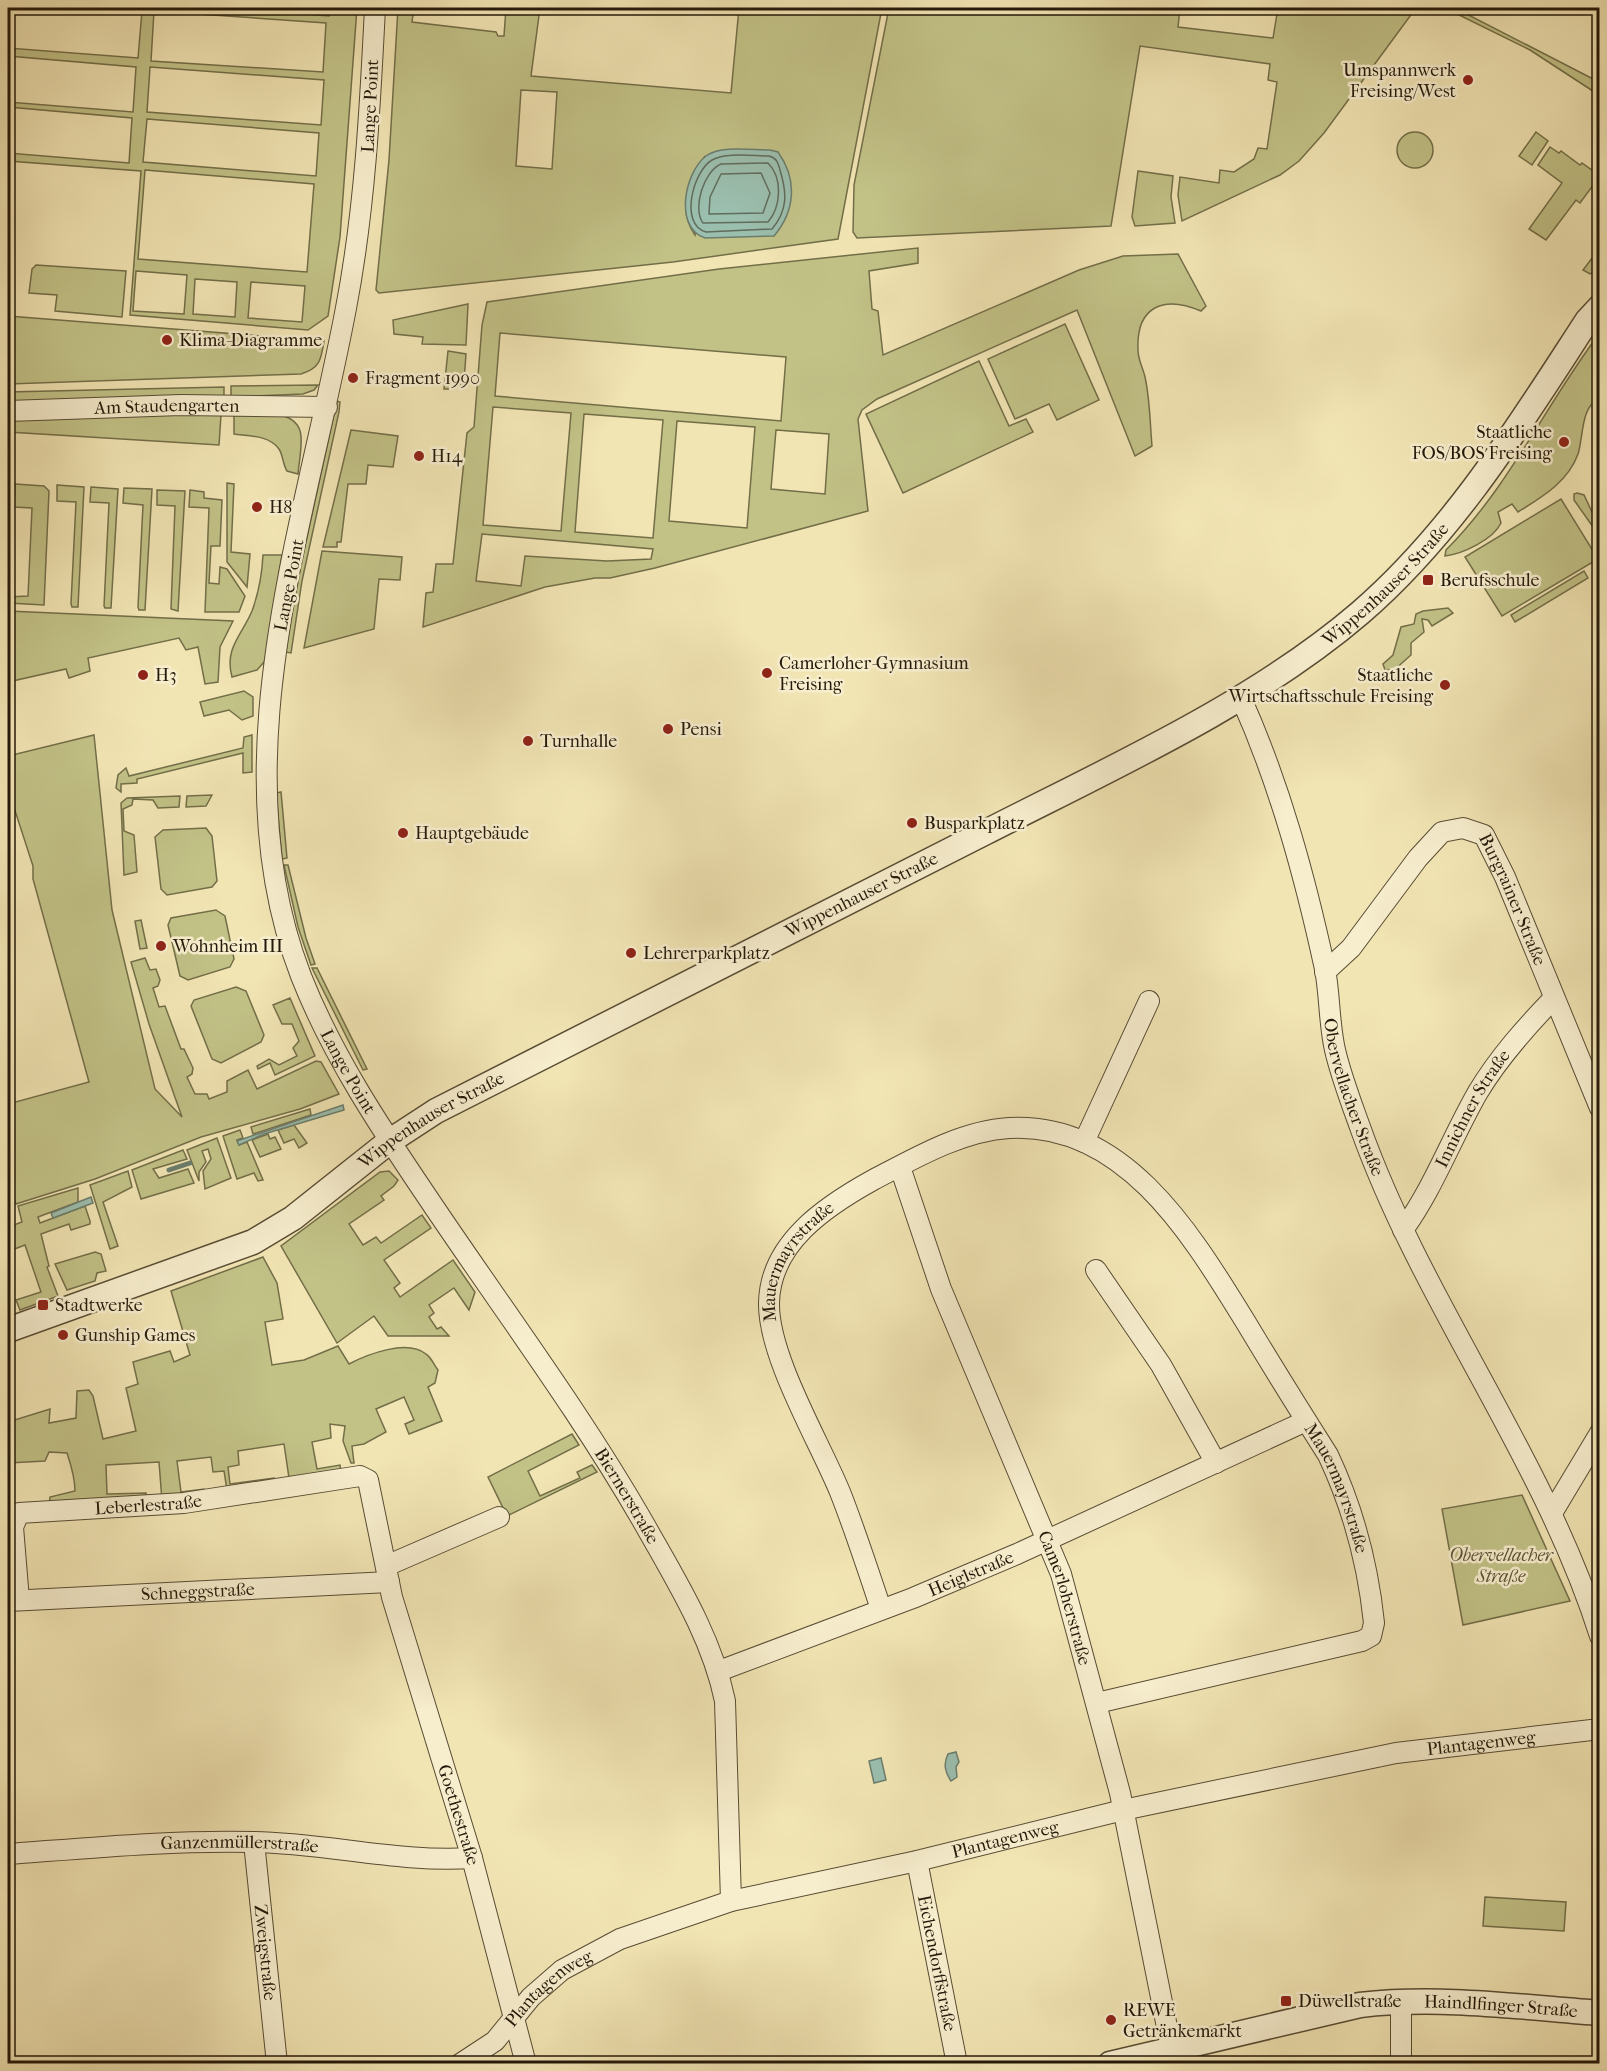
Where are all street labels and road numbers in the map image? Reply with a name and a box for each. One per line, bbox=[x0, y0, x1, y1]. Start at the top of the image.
street label: Lange Point bbox=[358, 58, 383, 153]
street label: Am Staudengarten bbox=[93, 395, 240, 419]
street label: Wippenhauser Straße bbox=[1317, 519, 1453, 651]
street label: Lange Point bbox=[270, 537, 309, 633]
street label: Burgrainer Straße bbox=[1474, 830, 1550, 969]
street label: Wippenhauser Straße bbox=[781, 848, 941, 943]
street label: Obervellacher Straße bbox=[1319, 1017, 1388, 1179]
street label: Lange Point bbox=[316, 1026, 380, 1118]
street label: Innichner Straße bbox=[1431, 1046, 1515, 1171]
street label: Wippenhauser Straße bbox=[353, 1068, 508, 1174]
street label: Mauermayrstraße bbox=[759, 1197, 838, 1323]
street label: Mauermayrstraße bbox=[1300, 1419, 1372, 1555]
street label: Biernerstraße bbox=[590, 1444, 663, 1548]
street label: Leberlestraße bbox=[94, 1490, 203, 1519]
street label: Camerloherstraße bbox=[1033, 1528, 1095, 1668]
street label: Heiglstraße bbox=[925, 1547, 1017, 1601]
street label: Schneggstraße bbox=[141, 1579, 255, 1605]
street label: Plantagenweg bbox=[1426, 1727, 1537, 1760]
street label: Goethestraße bbox=[433, 1762, 483, 1867]
street label: Plantagenweg bbox=[950, 1816, 1061, 1863]
street label: Ganzenmüllerstraße bbox=[160, 1832, 320, 1858]
street label: Eichendorffstraße bbox=[913, 1893, 960, 2033]
street label: Zweigstraße bbox=[250, 1903, 280, 2002]
street label: Plantagenweg bbox=[501, 1946, 597, 2031]
street label: Haindlfinger Straße bbox=[1424, 1992, 1579, 2022]

